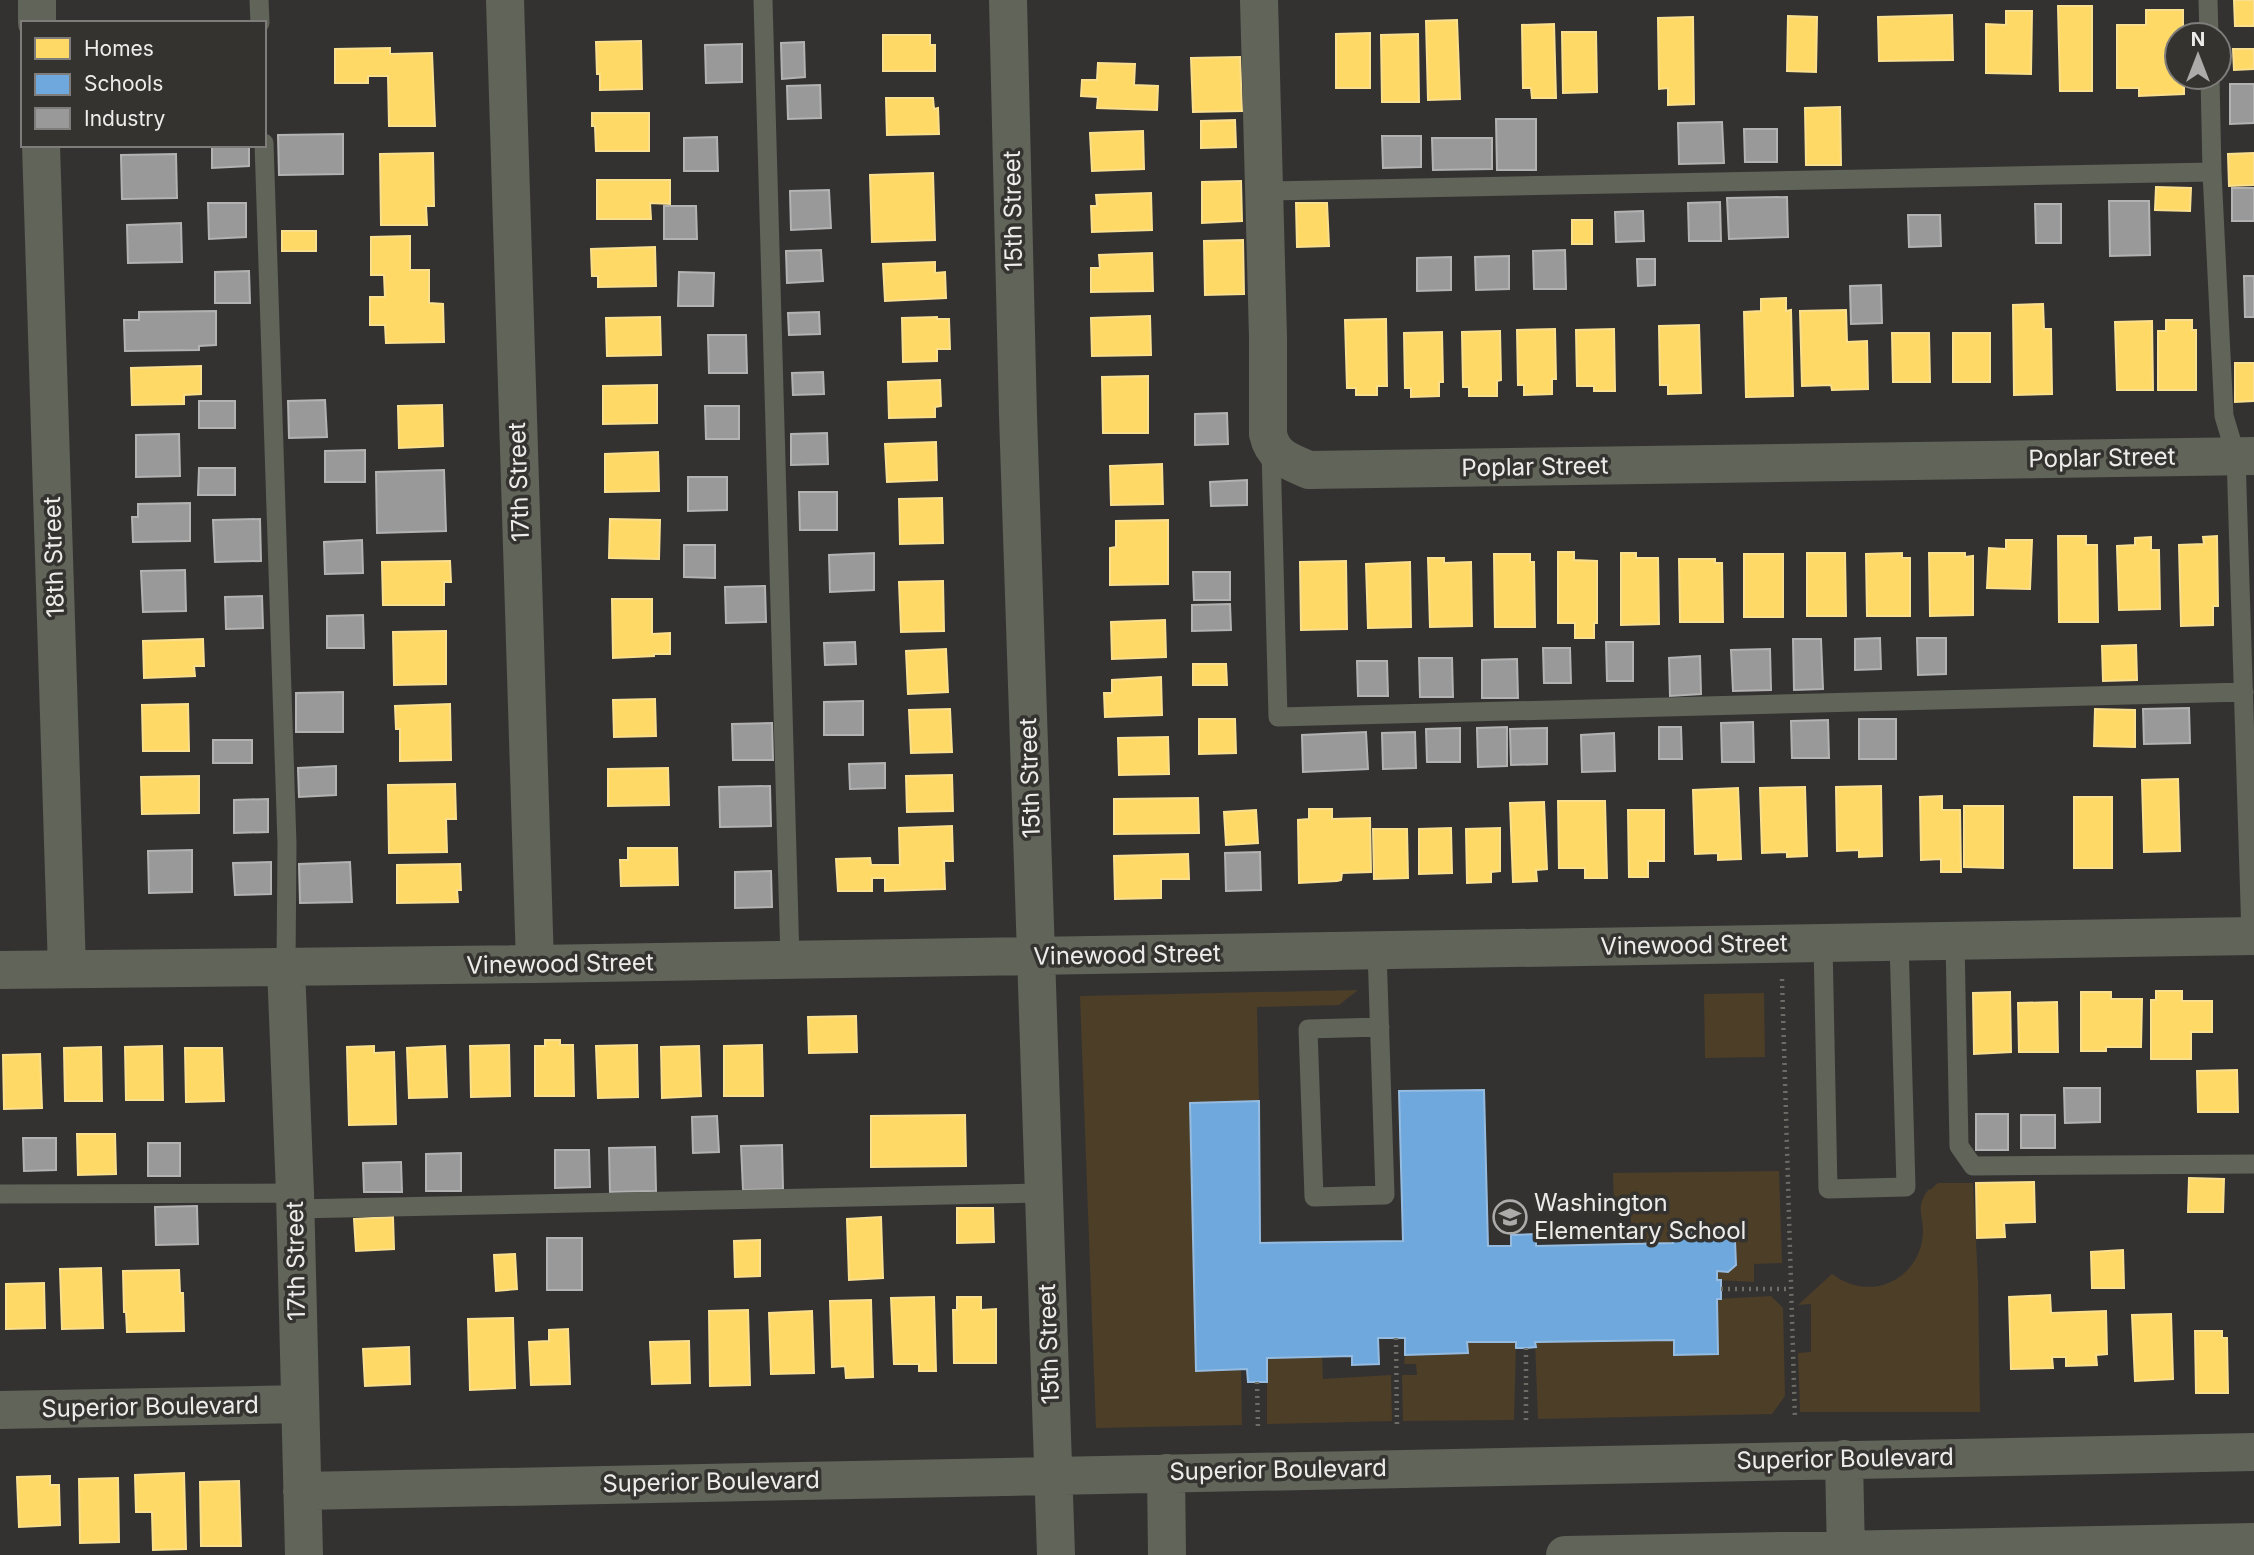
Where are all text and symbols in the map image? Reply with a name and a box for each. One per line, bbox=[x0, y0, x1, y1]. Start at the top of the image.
legend bbox=[21, 21, 266, 147]
north arrow bbox=[2163, 21, 2233, 91]
text: N bbox=[2191, 28, 2205, 51]
text: Homes bbox=[84, 36, 154, 61]
text: Schools bbox=[84, 71, 163, 96]
text: Industry bbox=[84, 106, 166, 131]
street label: 15th Street bbox=[997, 150, 1028, 272]
street label: 17th Street bbox=[502, 421, 535, 542]
street label: Poplar Street bbox=[2028, 442, 2176, 473]
street label: Poplar Street bbox=[1461, 451, 1609, 482]
street label: 18th Street bbox=[37, 496, 70, 618]
street label: 15th Street bbox=[1013, 717, 1046, 839]
street label: Vinewood Street bbox=[1600, 928, 1788, 961]
street label: Vinewood Street bbox=[1033, 938, 1221, 971]
street label: Vinewood Street bbox=[466, 947, 654, 980]
place label: Washington Elementary School bbox=[1534, 1188, 1746, 1245]
school or university icon: Washington Elementary School bbox=[1491, 1198, 1529, 1236]
street label: 17th Street bbox=[280, 1201, 311, 1321]
street label: 15th Street bbox=[1032, 1283, 1065, 1405]
street label: Superior Boulevard bbox=[41, 1390, 259, 1423]
street label: Superior Boulevard bbox=[1736, 1442, 1954, 1475]
street label: Superior Boulevard bbox=[1169, 1453, 1387, 1486]
street label: Superior Boulevard bbox=[602, 1465, 820, 1498]

